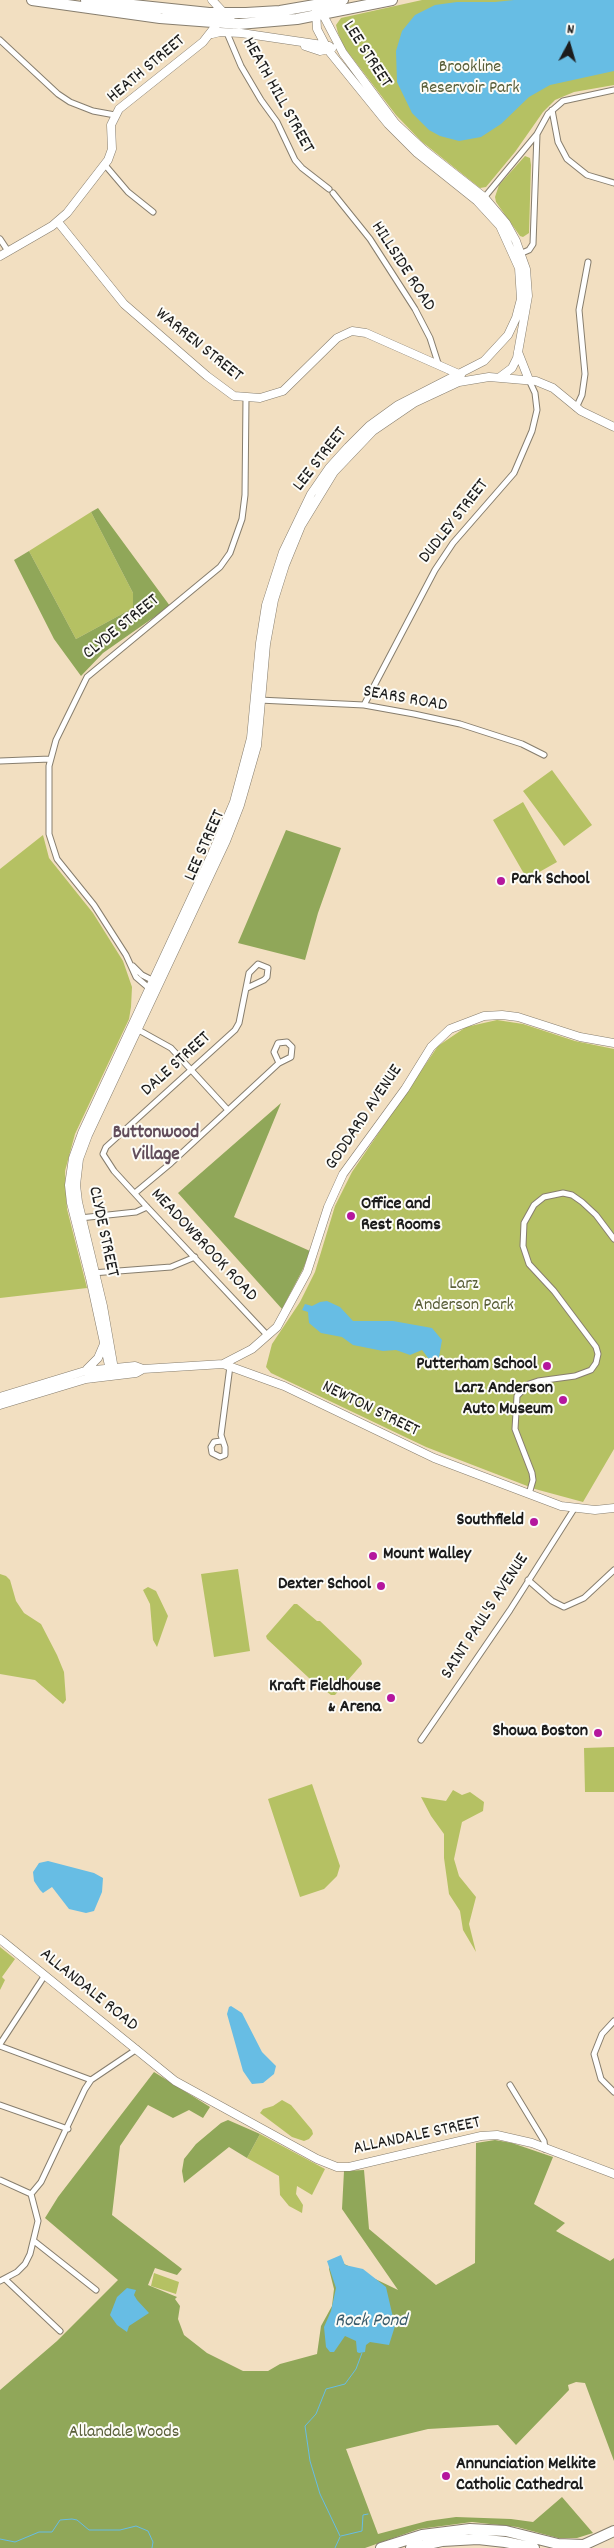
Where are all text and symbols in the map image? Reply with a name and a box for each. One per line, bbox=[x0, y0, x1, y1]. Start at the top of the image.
street label: LEE STREET bbox=[336, 18, 396, 92]
north arrow bbox=[544, 20, 594, 70]
text: N bbox=[566, 20, 575, 40]
street label: HEATH STREET bbox=[104, 31, 190, 109]
street label: HEATH HILL STREET bbox=[236, 34, 318, 158]
park label: Brookline Reservoir Park bbox=[420, 58, 520, 100]
street label: HILLSIDE ROAD bbox=[365, 218, 439, 316]
street label: WARREN STREET bbox=[150, 304, 246, 388]
street label: LEE STREET bbox=[289, 424, 353, 496]
street label: DUDLEY STREET bbox=[415, 476, 495, 568]
street label: CLYDE STREET bbox=[80, 591, 164, 665]
street label: SEARS ROAD bbox=[361, 682, 449, 718]
street label: LEE STREET bbox=[181, 807, 231, 885]
place label: Park School bbox=[511, 870, 590, 892]
marker: Park School bbox=[495, 875, 507, 887]
street label: DALE STREET bbox=[138, 1028, 216, 1102]
street label: GODDARD AVENUE bbox=[322, 1061, 408, 1175]
district label: Buttonwood Village bbox=[113, 1123, 199, 1167]
street label: CLYDE STREET bbox=[82, 1185, 122, 1279]
street label: MEADOWBROOK ROAD bbox=[145, 1185, 261, 1307]
place label: Office and Rest Rooms bbox=[361, 1195, 441, 1238]
marker: Office and Rest Rooms bbox=[345, 1210, 357, 1222]
park label: Larz Anderson Park bbox=[414, 1275, 514, 1318]
place label: Putterham School bbox=[416, 1355, 537, 1377]
marker: Putterham School bbox=[541, 1360, 553, 1372]
street label: NEWTON STREET bbox=[318, 1377, 422, 1443]
place label: Larz Anderson Auto Museum bbox=[454, 1379, 553, 1422]
marker: Larz Anderson Auto Museum bbox=[557, 1394, 569, 1406]
place label: Southfield bbox=[456, 1511, 524, 1533]
marker: Southfield bbox=[528, 1516, 540, 1528]
place label: Mount Walley bbox=[383, 1545, 471, 1567]
marker: Mount Walley bbox=[367, 1550, 379, 1562]
street label: SAINT PAUL'S AVENUE bbox=[437, 1550, 535, 1684]
place label: Dexter School bbox=[278, 1575, 371, 1597]
marker: Dexter School bbox=[375, 1580, 387, 1592]
place label: Kraft Fieldhouse & Arena bbox=[269, 1677, 381, 1720]
marker: Kraft Fieldhouse & Arena bbox=[385, 1692, 397, 1704]
place label: Showa Boston bbox=[493, 1722, 588, 1744]
marker: Showa Boston bbox=[592, 1727, 604, 1739]
street label: ALLANDALE ROAD bbox=[34, 1945, 142, 2037]
street label: ALLANDALE STREET bbox=[351, 2113, 483, 2161]
water label: Rock Pond bbox=[335, 2311, 407, 2333]
park label: Allandale Woods bbox=[69, 2423, 179, 2445]
place label: Annunciation Melkite Catholic Cathedral bbox=[456, 2455, 596, 2498]
marker: Annunciation Melkite Catholic Cathedral bbox=[440, 2470, 452, 2482]

